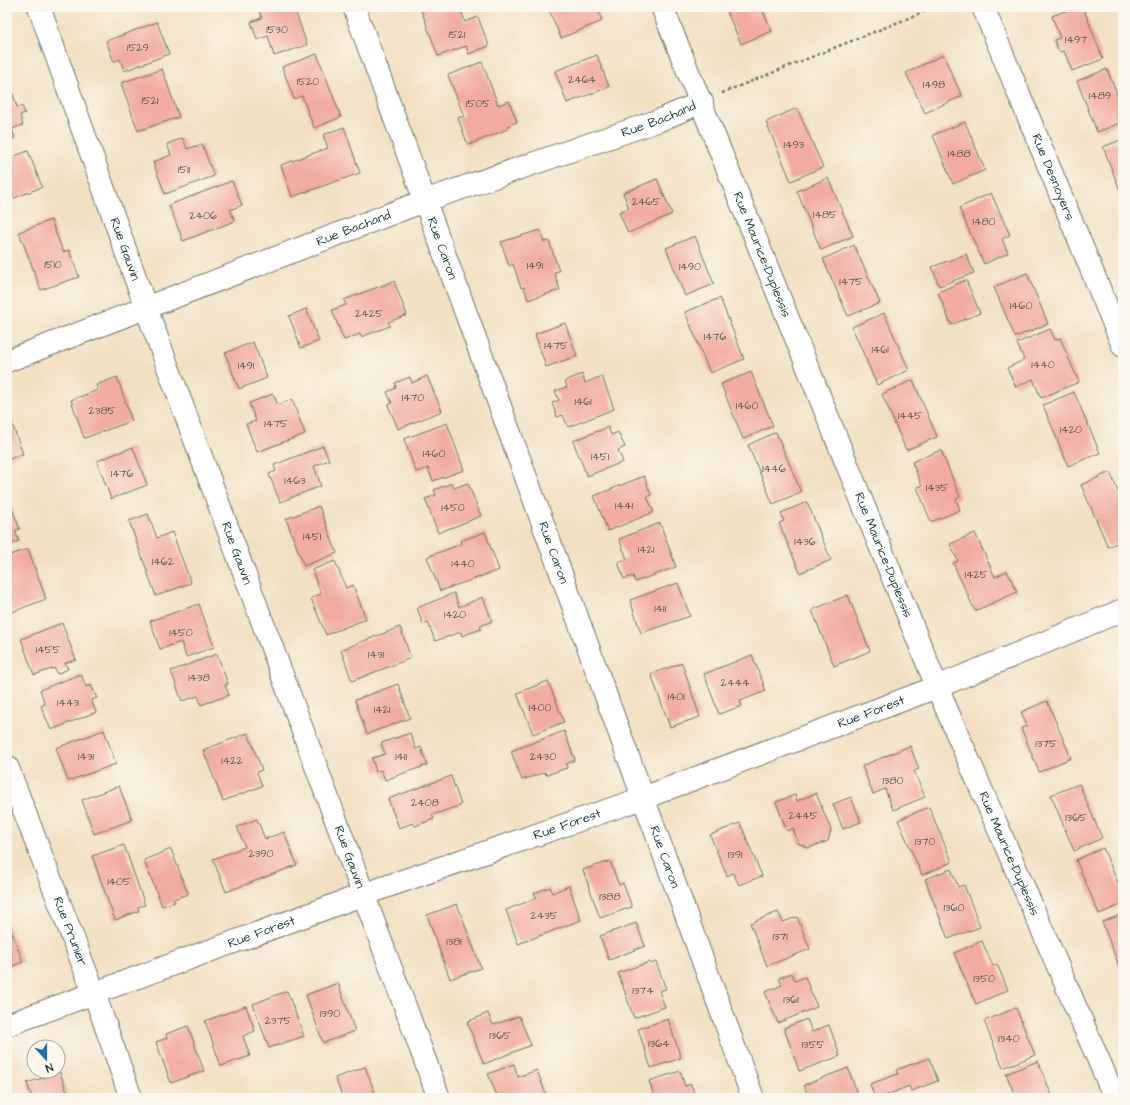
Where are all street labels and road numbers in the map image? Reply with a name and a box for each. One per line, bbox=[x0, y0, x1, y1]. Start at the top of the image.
street label: Rue Bachand bbox=[619, 97, 699, 142]
street label: Rue Desnoyers bbox=[1027, 131, 1079, 223]
street label: Rue Maurice-Duplessis bbox=[729, 189, 796, 320]
street label: Rue Bachand bbox=[314, 206, 394, 251]
street label: Rue Gauvin bbox=[106, 215, 145, 284]
street label: Rue Caron bbox=[423, 215, 462, 282]
street label: Rue Maurice-Duplessis bbox=[850, 490, 917, 621]
street label: Rue Gauvin bbox=[217, 519, 257, 588]
street label: Rue Caron bbox=[534, 519, 573, 587]
street label: Rue Forest bbox=[835, 691, 908, 733]
street label: Rue Maurice-Duplessis bbox=[974, 789, 1044, 919]
street label: Rue Forest bbox=[531, 804, 604, 844]
street label: Rue Gauvin bbox=[330, 823, 370, 891]
street label: Rue Caron bbox=[645, 823, 685, 891]
street label: Rue Prunier bbox=[49, 894, 92, 969]
street label: Rue Forest bbox=[225, 911, 298, 952]

